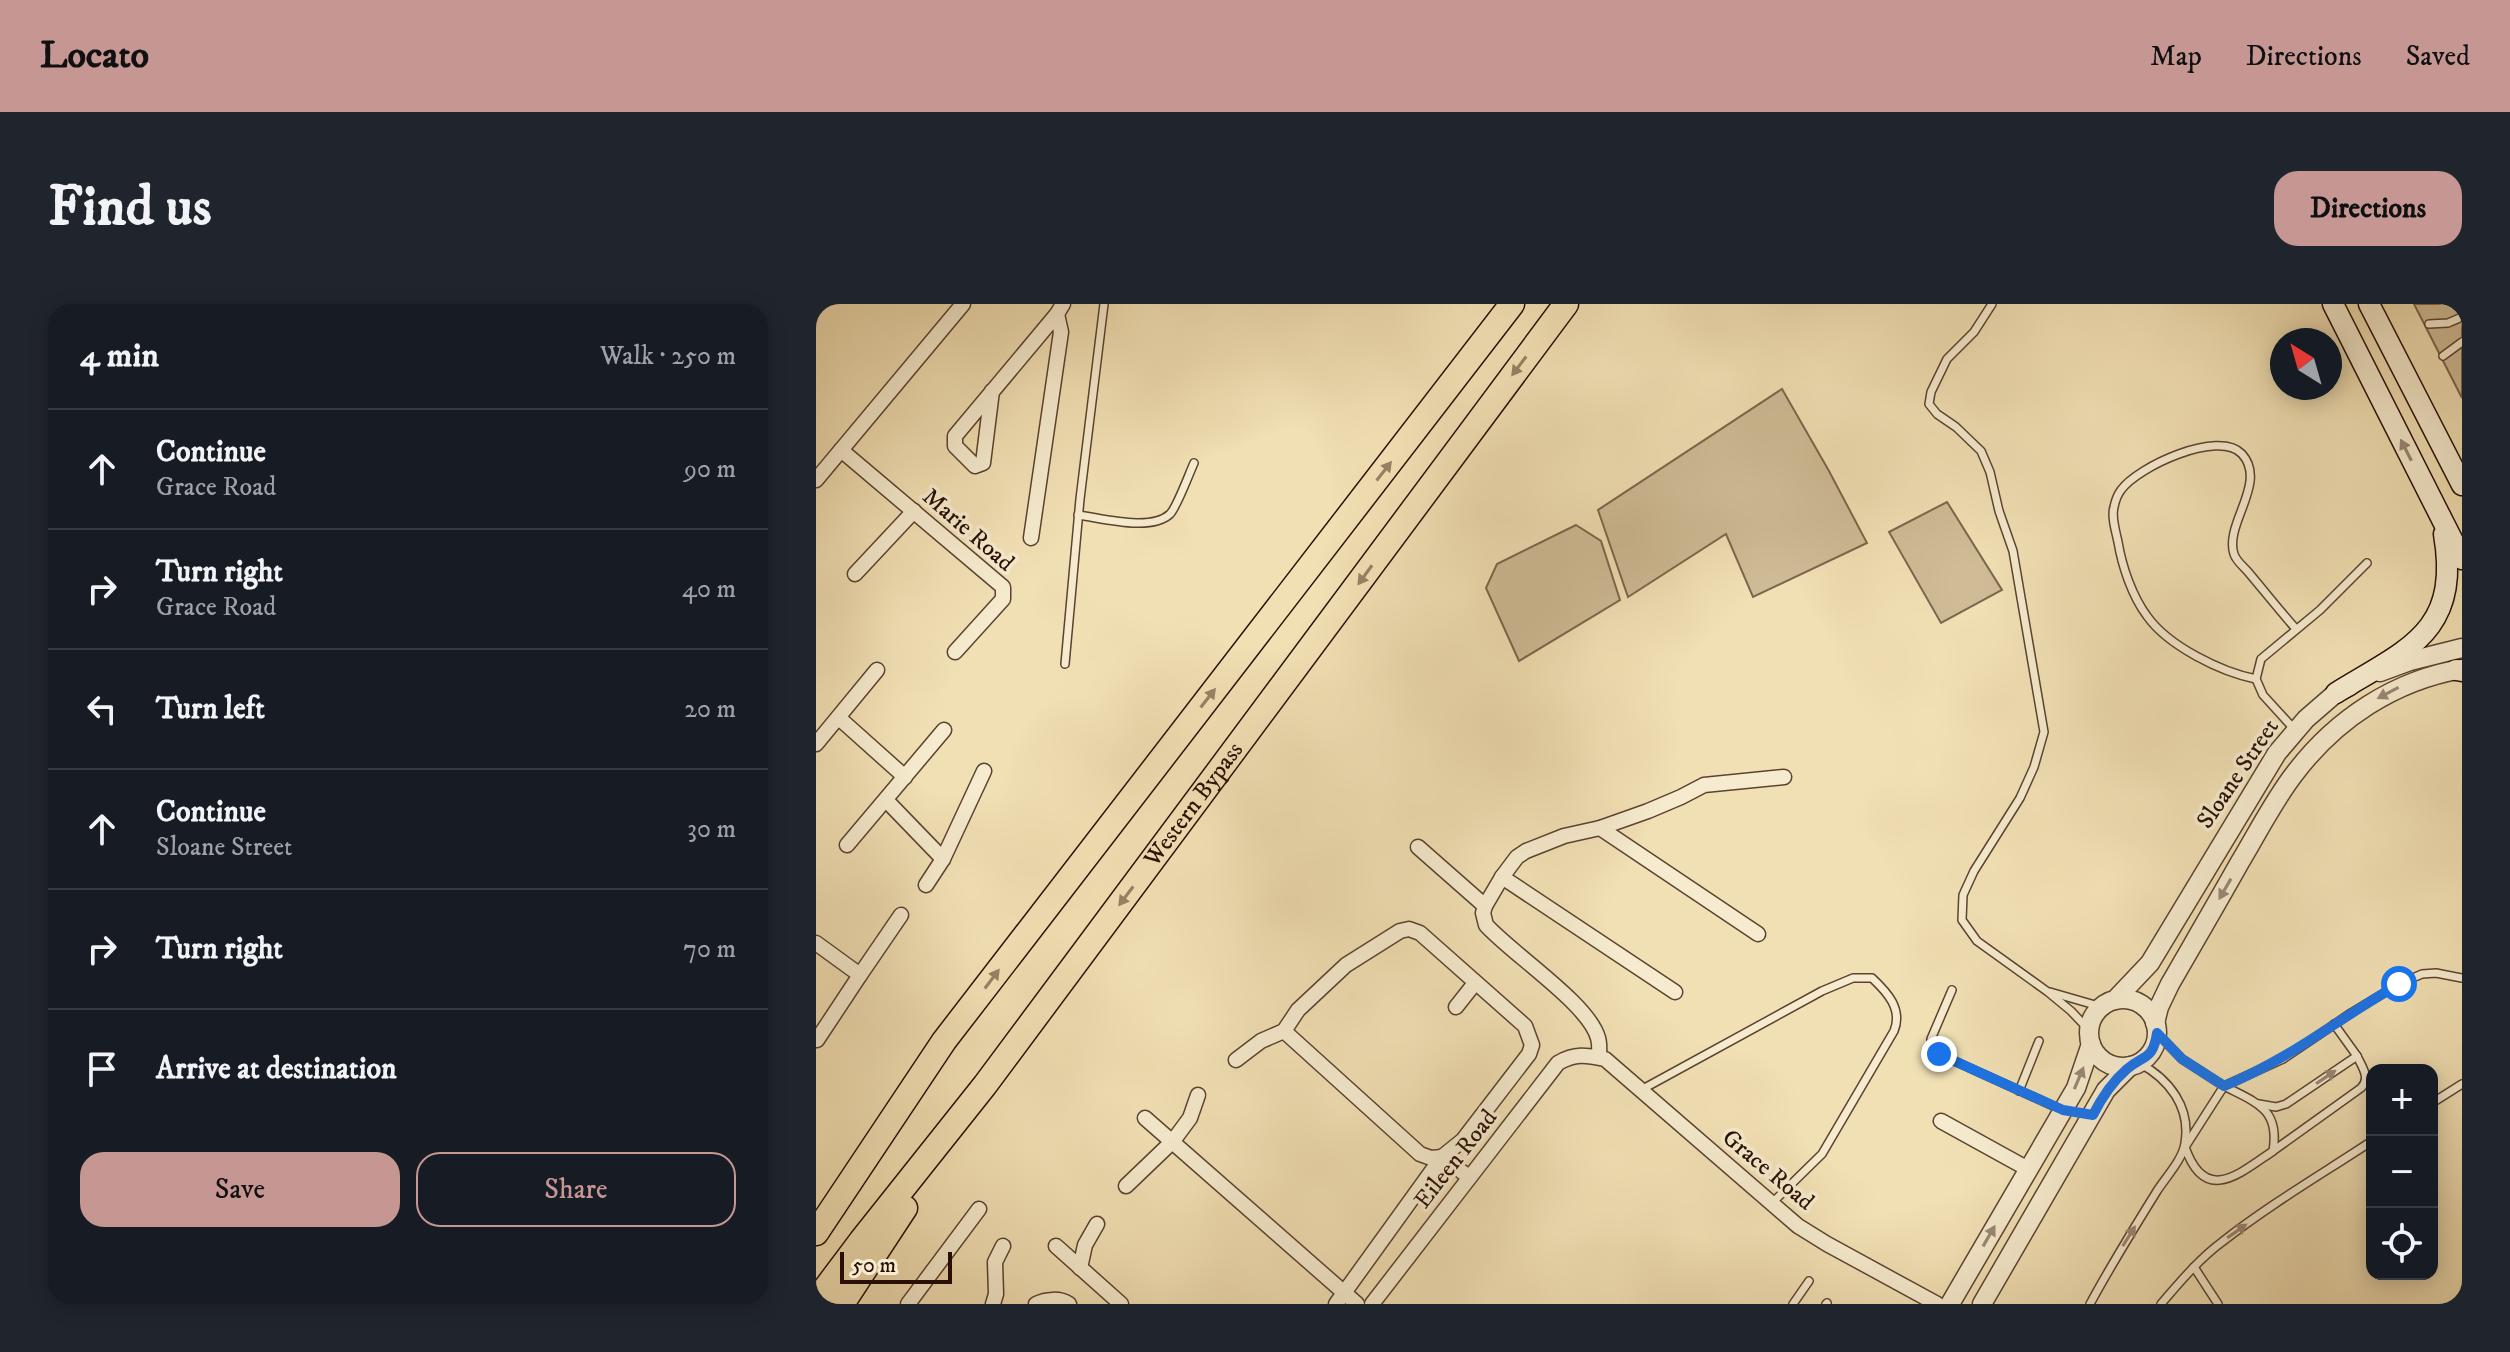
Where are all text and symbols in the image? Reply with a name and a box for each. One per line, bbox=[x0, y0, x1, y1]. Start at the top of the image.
text: Locato bbox=[40, 32, 149, 80]
text: Map bbox=[2150, 39, 2202, 74]
text: Directions bbox=[2246, 39, 2362, 74]
text: Saved bbox=[2406, 39, 2470, 74]
button: Directions bbox=[2274, 171, 2462, 246]
text: Find us bbox=[48, 173, 212, 243]
north arrow bbox=[2270, 328, 2342, 400]
text: 4 min bbox=[80, 335, 159, 377]
text: Walk · 250 m bbox=[600, 340, 736, 373]
one-way arrow bbox=[1512, 356, 1528, 376]
text: Continue bbox=[156, 434, 266, 471]
one-way arrow bbox=[2399, 439, 2413, 462]
icon: ahead bbox=[80, 447, 124, 491]
text: 90 m bbox=[684, 453, 736, 486]
one-way arrow bbox=[1375, 460, 1391, 481]
text: Grace Road bbox=[156, 471, 276, 504]
street label: Marie Road bbox=[916, 482, 1020, 578]
text: Turn right bbox=[156, 554, 283, 591]
one-way arrow bbox=[1357, 565, 1373, 585]
icon: right bbox=[80, 567, 124, 611]
text: 40 m bbox=[682, 573, 736, 606]
text: Grace Road bbox=[156, 591, 276, 624]
one-way arrow bbox=[2377, 686, 2400, 700]
icon: left bbox=[80, 687, 124, 731]
one-way arrow bbox=[1199, 688, 1215, 708]
text: Turn left bbox=[156, 691, 265, 728]
text: 20 m bbox=[684, 693, 736, 726]
street label: Sloane Street bbox=[2190, 713, 2286, 835]
street label: Western Bypass bbox=[1137, 736, 1250, 874]
text: Continue bbox=[156, 794, 266, 831]
icon: ahead bbox=[80, 807, 124, 851]
text: 30 m bbox=[687, 813, 736, 846]
text: Sloane Street bbox=[156, 831, 292, 864]
one-way arrow bbox=[2218, 878, 2232, 900]
one-way arrow bbox=[1118, 885, 1134, 907]
icon: right bbox=[80, 927, 124, 971]
text: Turn right bbox=[156, 931, 283, 968]
text: 70 m bbox=[683, 933, 736, 966]
route start bbox=[2381, 966, 2417, 1002]
one-way arrow bbox=[983, 969, 999, 990]
route end bbox=[1921, 1036, 1957, 1072]
icon: arrive bbox=[80, 1047, 124, 1091]
text: Arrive at destination bbox=[156, 1051, 397, 1088]
map controls bbox=[2366, 1064, 2438, 1280]
button: + bbox=[2366, 1064, 2438, 1136]
one-way arrow bbox=[2073, 1066, 2086, 1090]
one-way arrow bbox=[2315, 1070, 2337, 1084]
street label: Eileen Road bbox=[1408, 1103, 1504, 1215]
street label: Grace Road bbox=[1716, 1123, 1820, 1217]
button: − bbox=[2366, 1136, 2438, 1208]
button: Save bbox=[80, 1152, 400, 1227]
button: Share bbox=[416, 1152, 736, 1227]
button: locate bbox=[2366, 1208, 2438, 1280]
one-way arrow bbox=[2227, 1223, 2248, 1239]
one-way arrow bbox=[1982, 1225, 1996, 1248]
one-way arrow bbox=[2122, 1225, 2136, 1247]
scale bar bbox=[840, 1248, 952, 1284]
text: 50 m bbox=[852, 1252, 896, 1279]

